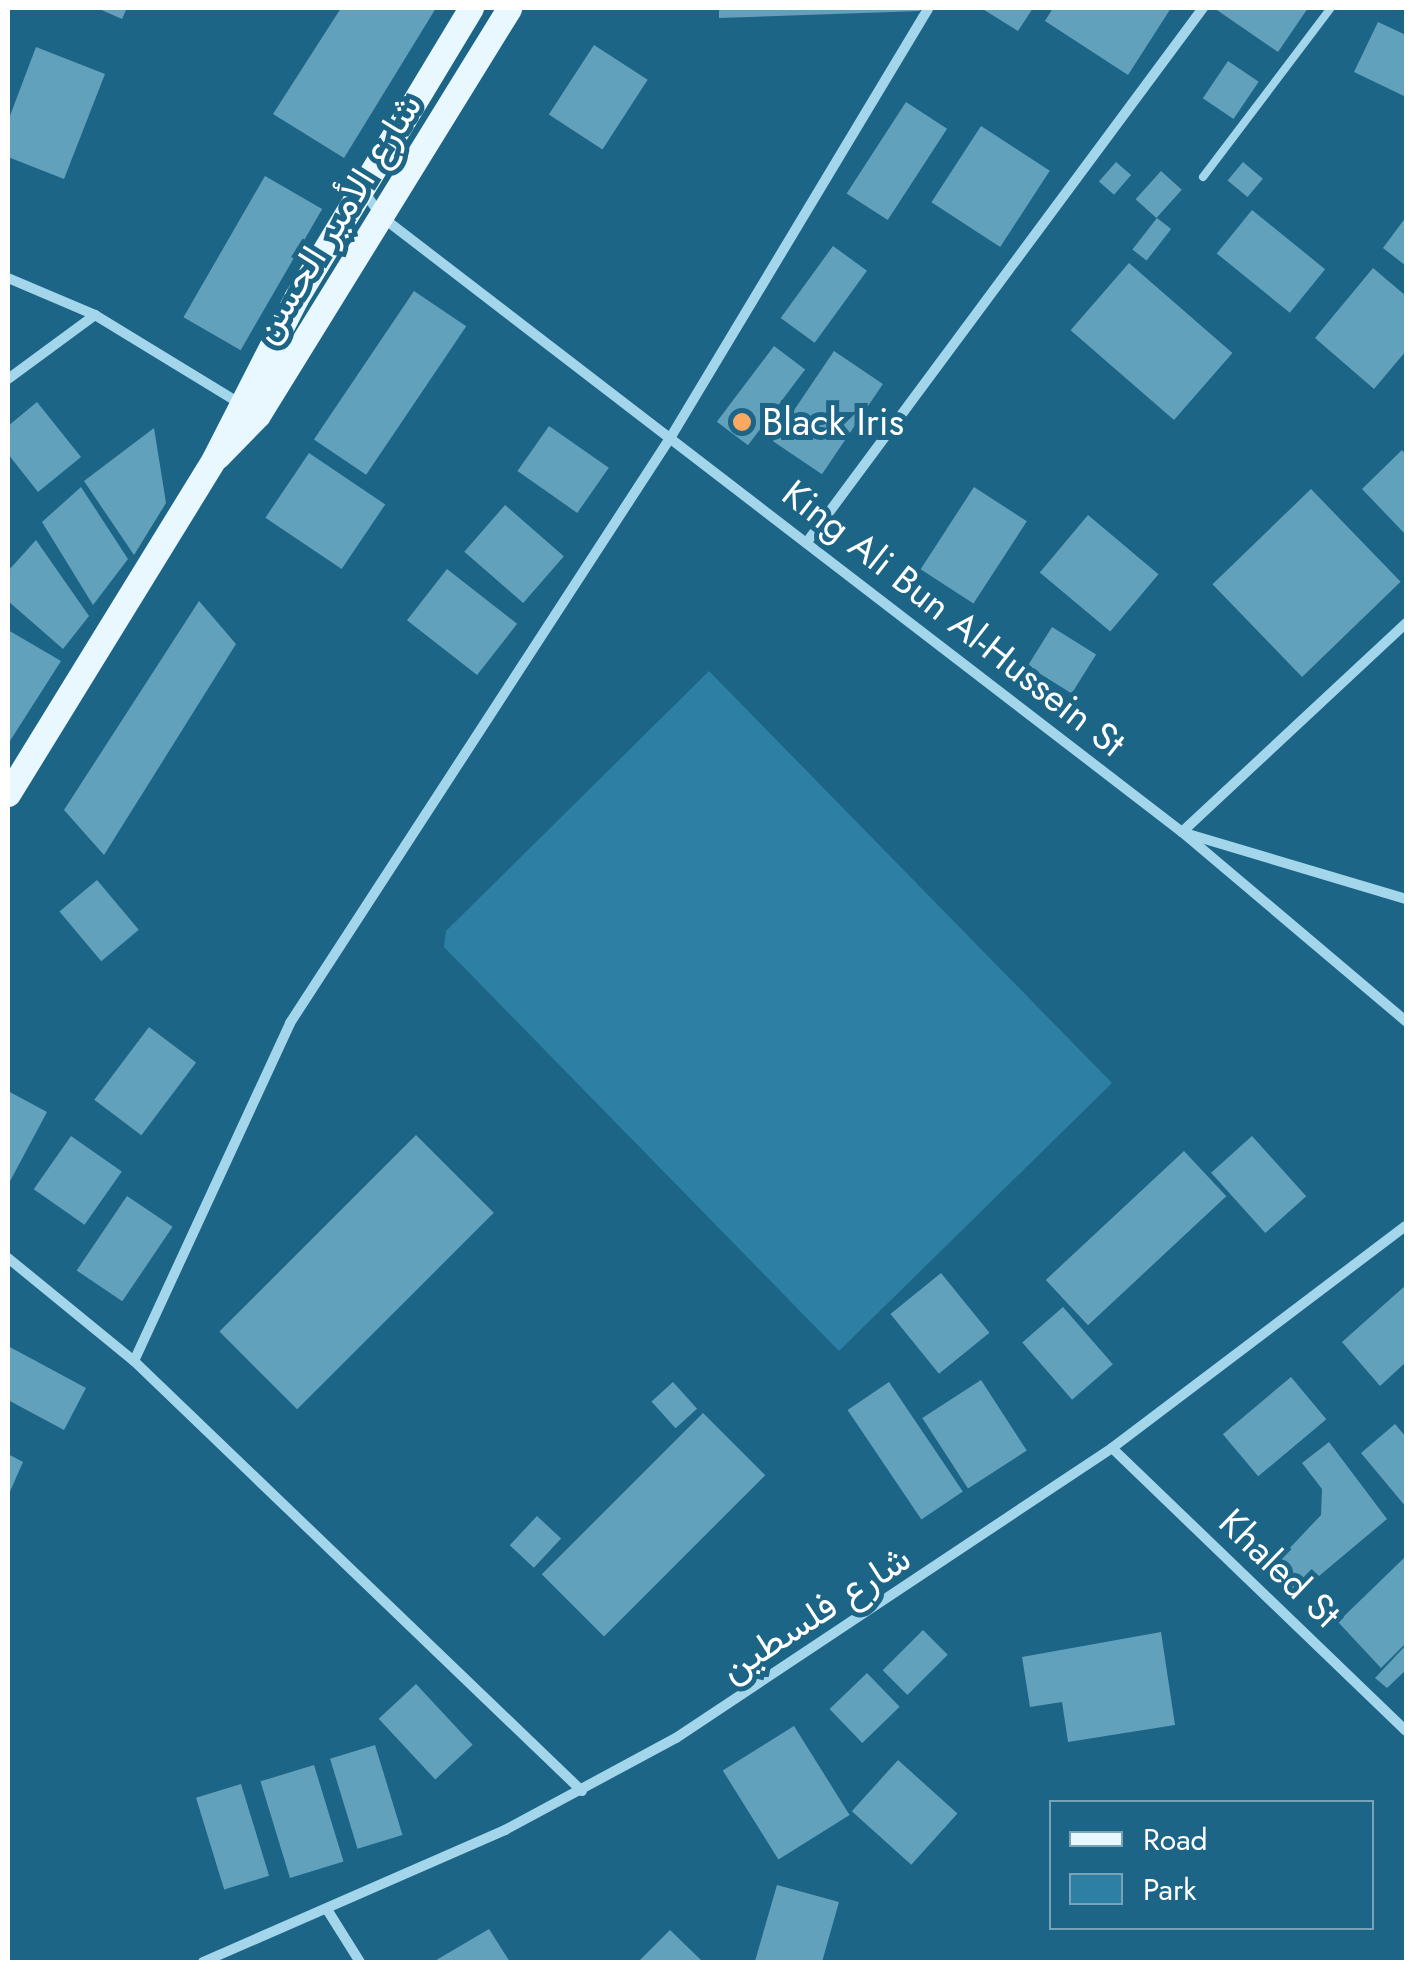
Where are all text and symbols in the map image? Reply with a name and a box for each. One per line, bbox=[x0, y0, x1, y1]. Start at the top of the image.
street label: شارع الأمير الحسن bbox=[241, 85, 431, 351]
place label: Black Iris bbox=[762, 399, 904, 445]
marker: Black Iris bbox=[731, 411, 753, 433]
street label: King Ali Bun Al-Hussein St bbox=[774, 470, 1134, 766]
street label: Khaled St bbox=[1210, 1499, 1350, 1637]
street label: شارع فلسطين bbox=[711, 1535, 919, 1691]
legend bbox=[1049, 1800, 1374, 1930]
text: Road bbox=[1143, 1818, 1208, 1861]
text: Park bbox=[1143, 1868, 1196, 1911]

